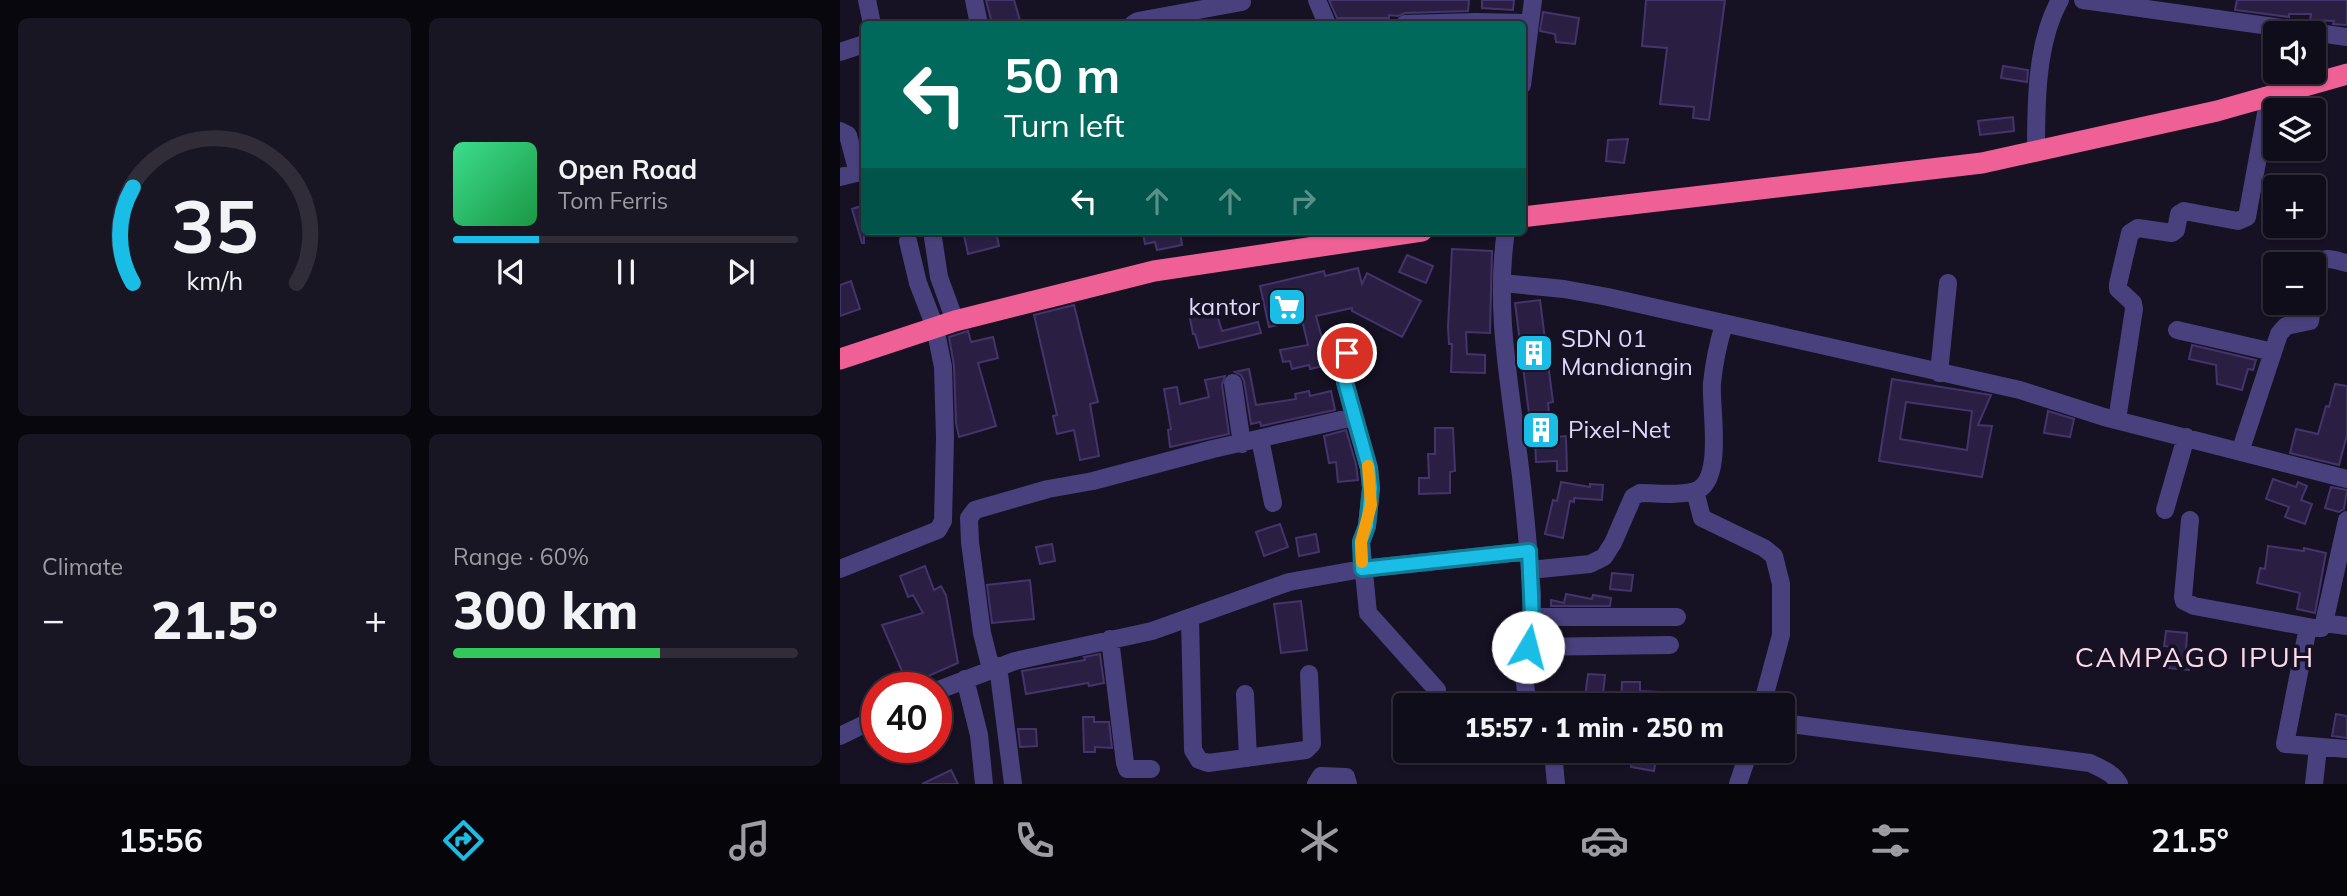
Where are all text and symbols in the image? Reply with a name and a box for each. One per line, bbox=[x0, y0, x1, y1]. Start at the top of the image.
map controls bbox=[2263, 21, 2326, 315]
button: sound bbox=[2263, 21, 2326, 84]
text: 50 m bbox=[1004, 44, 1120, 105]
icon: left bbox=[889, 49, 980, 140]
button: layers bbox=[2263, 98, 2326, 161]
text: Turn left bbox=[1004, 105, 1124, 145]
text: Open Road bbox=[558, 153, 697, 186]
button: + bbox=[2263, 175, 2326, 238]
text: 35 bbox=[171, 180, 258, 271]
icon: left bbox=[1065, 182, 1103, 220]
icon: ahead bbox=[1138, 182, 1176, 220]
icon: ahead bbox=[1211, 182, 1249, 220]
icon: right bbox=[1284, 182, 1322, 220]
text: Tom Ferris bbox=[558, 186, 668, 215]
button: − bbox=[2263, 252, 2326, 315]
icon: previous bbox=[492, 253, 530, 291]
icon: pause bbox=[607, 253, 645, 291]
icon: next bbox=[722, 253, 760, 291]
text: km/h bbox=[186, 265, 243, 296]
supermarket icon: kantor bbox=[1266, 286, 1308, 328]
place label: kantor bbox=[1189, 291, 1260, 321]
pin bbox=[1317, 323, 1377, 383]
place label: SDN 01 Mandiangin bbox=[1561, 323, 1693, 381]
building icon: SDN 01 Mandiangin bbox=[1513, 332, 1555, 374]
icon: arrive bbox=[1328, 334, 1366, 372]
building icon: Pixel-Net bbox=[1520, 409, 1562, 451]
place label: Pixel-Net bbox=[1568, 414, 1670, 444]
text: Range · 60% bbox=[453, 542, 589, 571]
text: Climate bbox=[42, 552, 123, 581]
text: 300 km bbox=[453, 577, 638, 642]
text: 21.5° bbox=[151, 587, 278, 652]
text: − bbox=[42, 595, 65, 643]
text: + bbox=[364, 595, 387, 643]
position arrow bbox=[1491, 610, 1565, 684]
district label: CAMPAGO IPUH bbox=[2075, 639, 2315, 674]
speed limit sign: 40 bbox=[861, 672, 952, 763]
text: 15:57 · 1 min · 250 m bbox=[1464, 711, 1724, 744]
icon: directions bbox=[439, 816, 488, 865]
icon: music bbox=[725, 816, 774, 865]
icon: phone bbox=[1010, 816, 1059, 865]
icon: climate bbox=[1295, 816, 1344, 865]
icon: car bbox=[1580, 816, 1629, 865]
icon: filters bbox=[1866, 816, 1915, 865]
text: 15:56 bbox=[118, 820, 203, 860]
text: 21.5° bbox=[2151, 820, 2229, 860]

